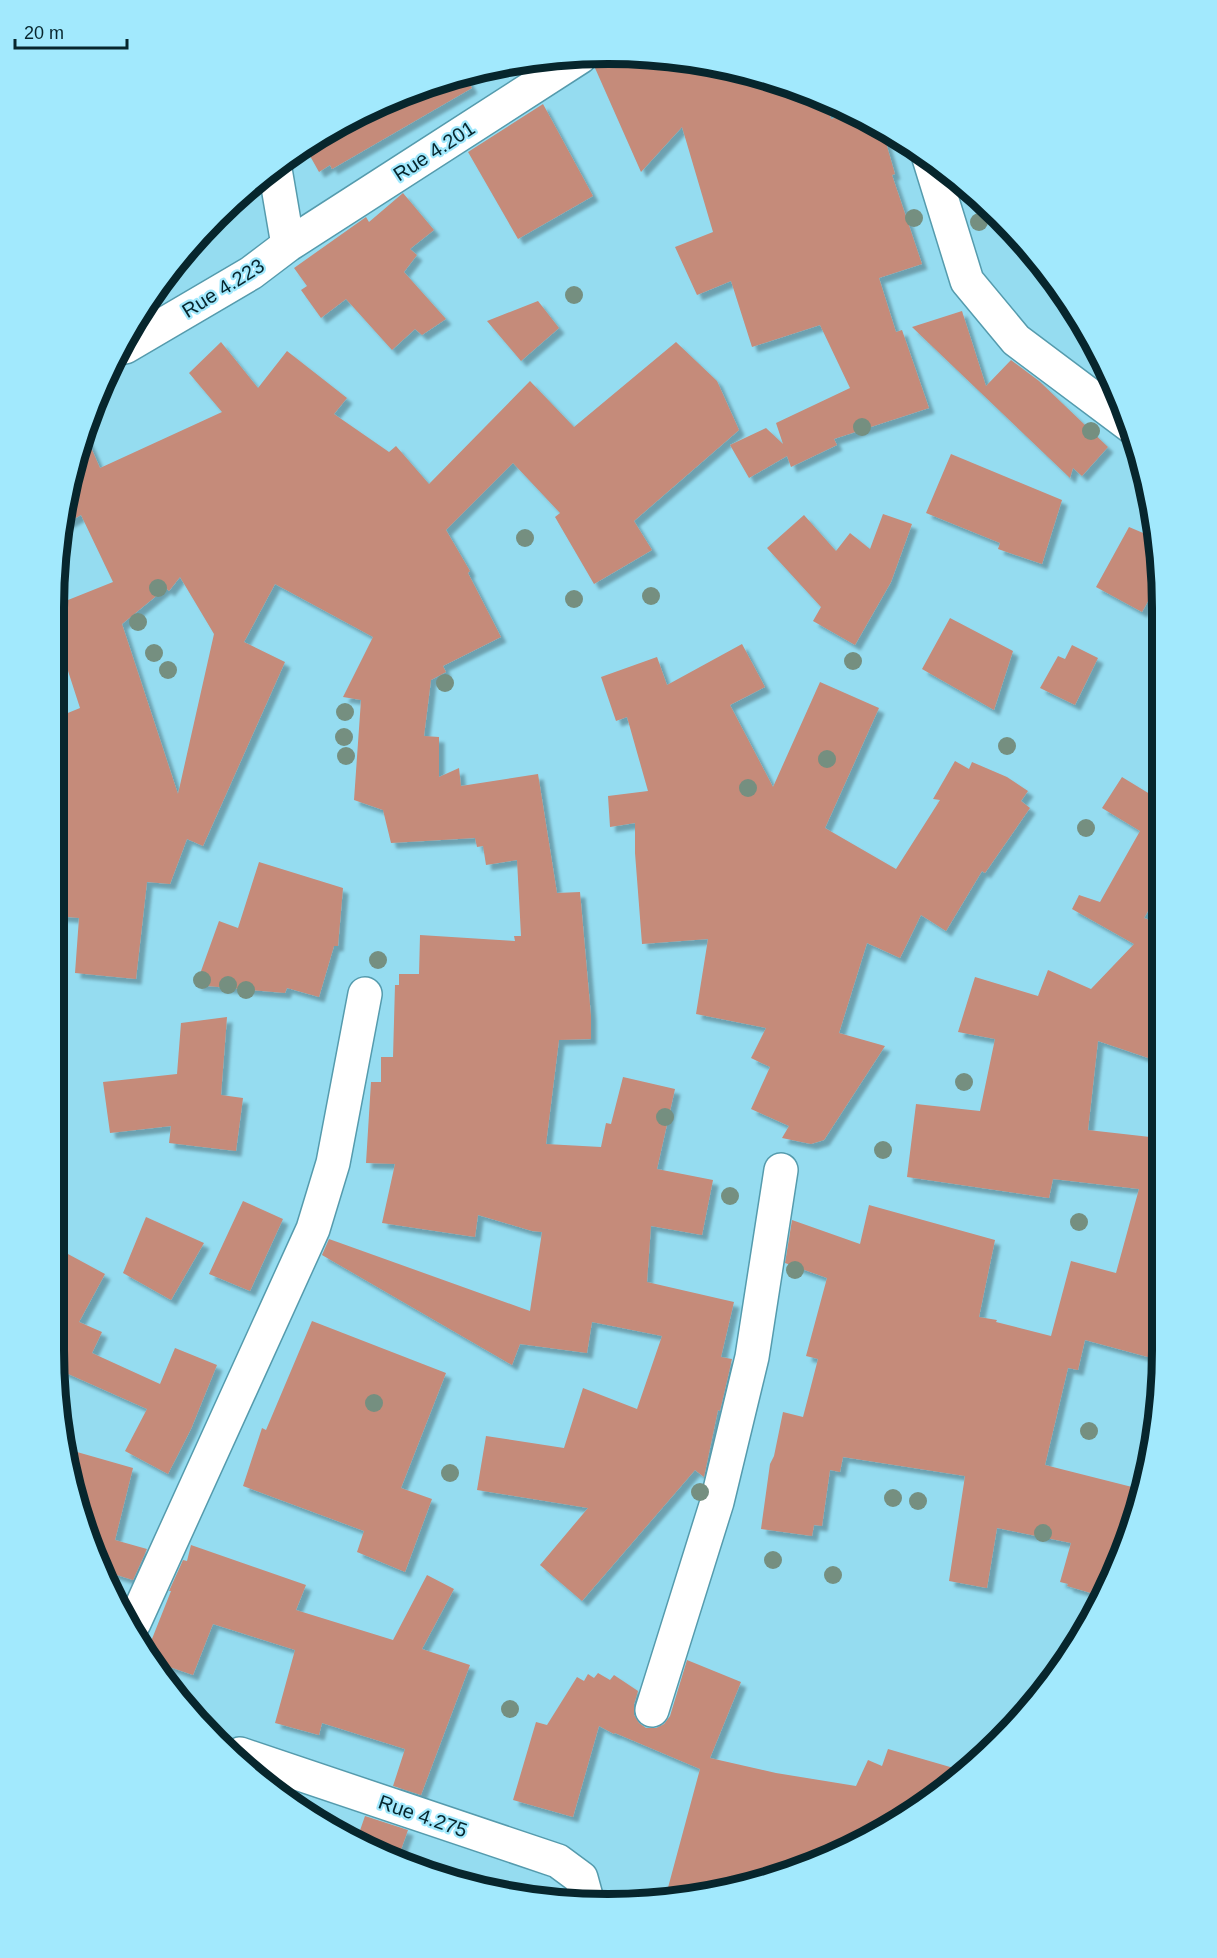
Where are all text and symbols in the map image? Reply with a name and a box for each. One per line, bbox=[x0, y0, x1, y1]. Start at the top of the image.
scale bar bbox=[15, 12, 128, 50]
text: 20 m bbox=[24, 23, 64, 43]
street label: Rue 4.201 bbox=[389, 117, 479, 185]
street label: Rue 4.223 bbox=[178, 254, 268, 322]
street label: Rue 4.275 bbox=[376, 1791, 470, 1841]

